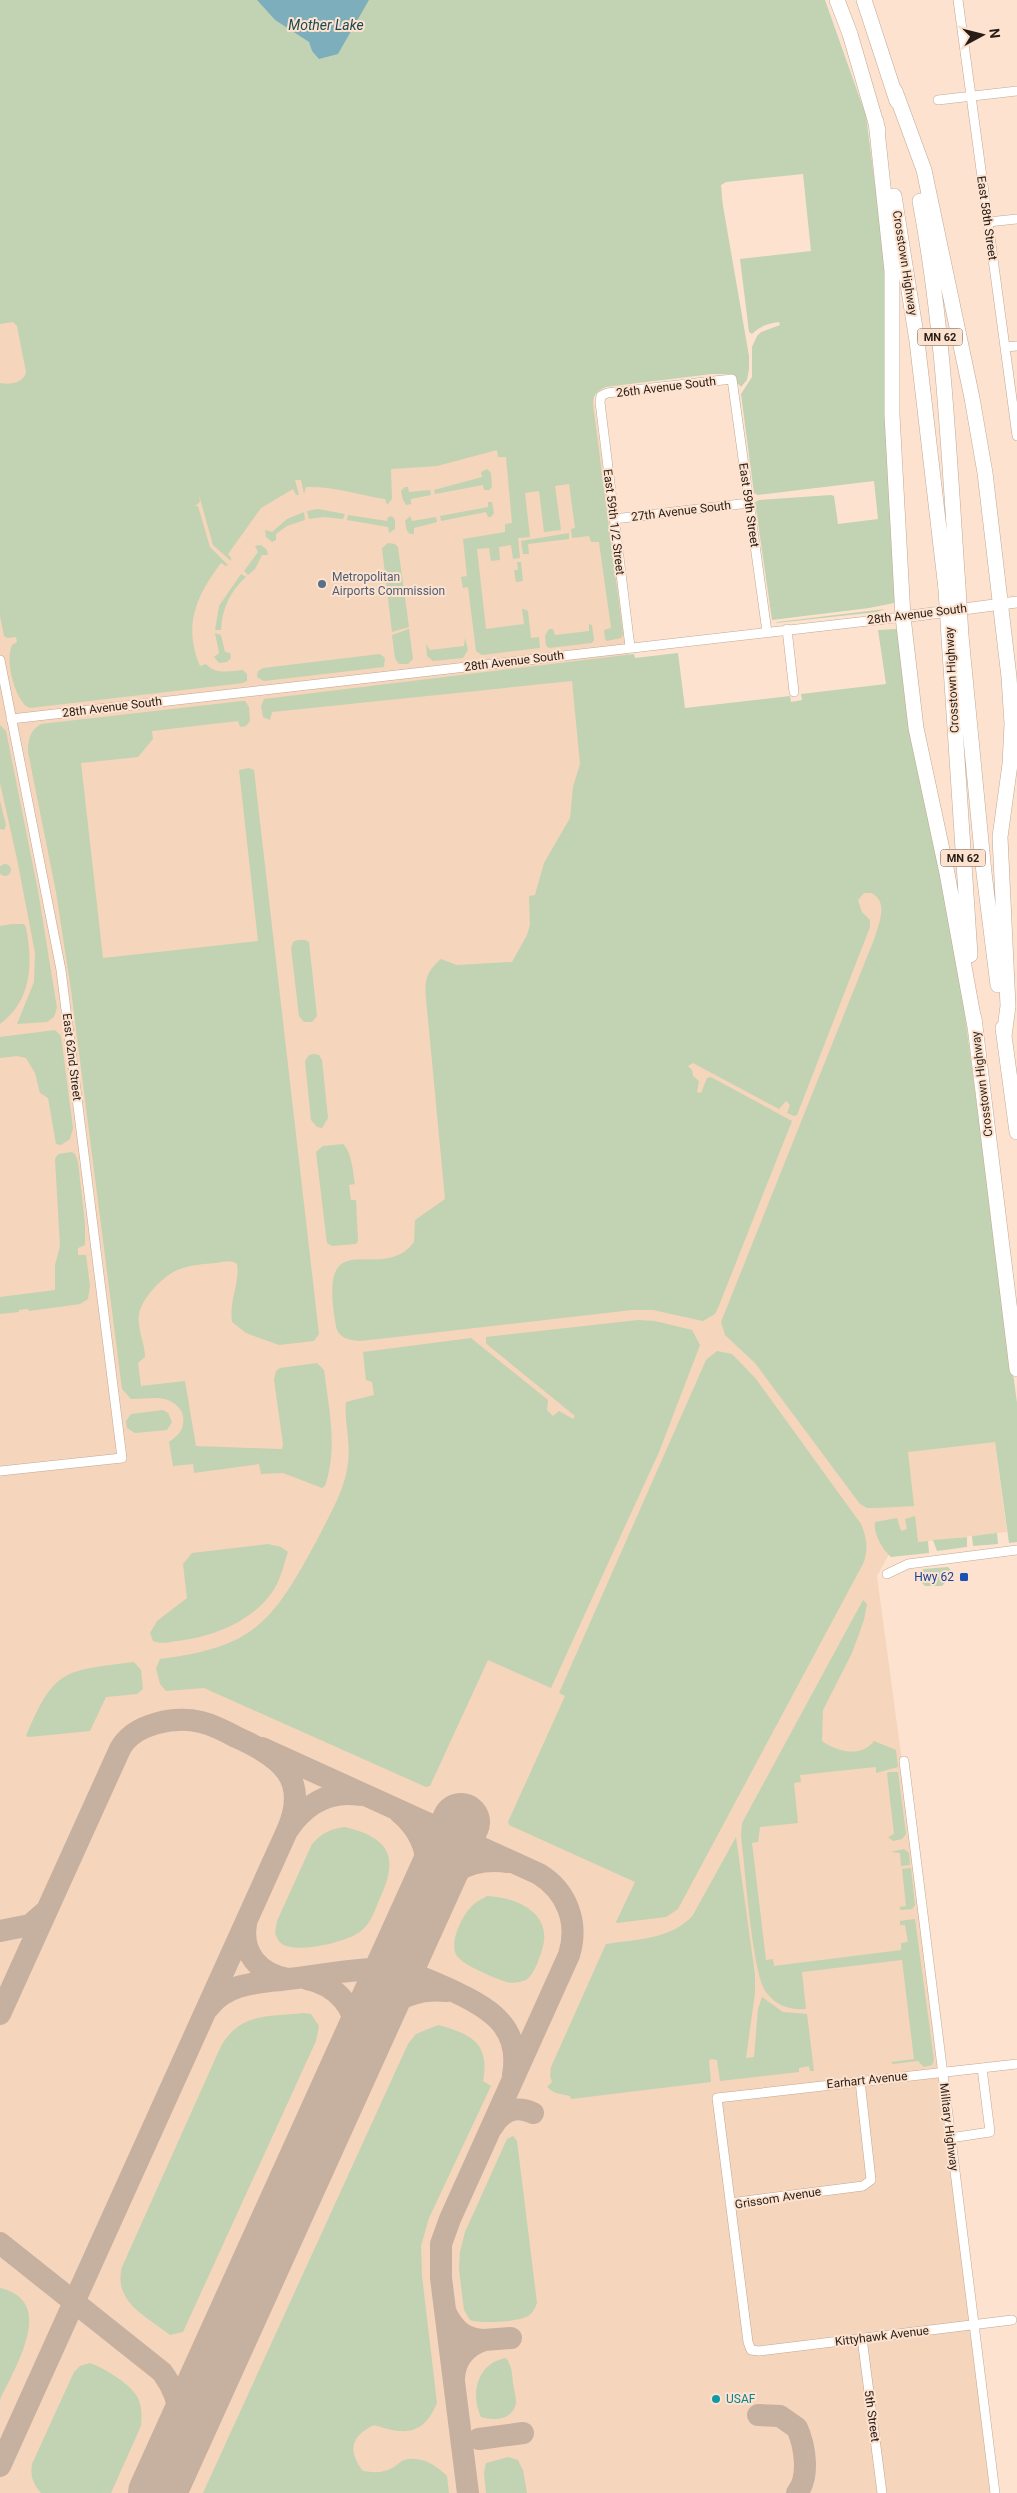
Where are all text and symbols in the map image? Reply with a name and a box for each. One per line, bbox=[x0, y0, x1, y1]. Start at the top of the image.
north arrow bbox=[957, 10, 1007, 60]
water label: Mother Lake bbox=[288, 17, 364, 33]
text: N bbox=[986, 28, 1003, 39]
street label: East 58th Street bbox=[974, 175, 1000, 261]
street label: Crosstown Highway bbox=[890, 209, 920, 317]
road number: MN 62 bbox=[918, 328, 962, 346]
street label: 26th Avenue South bbox=[615, 374, 717, 400]
street label: East 59th Street bbox=[736, 462, 762, 548]
street label: East 59th 1/2 Street bbox=[601, 468, 627, 576]
street label: 27th Avenue South bbox=[630, 498, 732, 524]
place label: Metropolitan Airports Commission bbox=[332, 570, 445, 598]
marker: Metropolitan Airports Commission bbox=[316, 578, 328, 590]
street label: 28th Avenue South bbox=[866, 601, 968, 627]
street label: Crosstown Highway bbox=[942, 626, 962, 733]
street label: 28th Avenue South bbox=[463, 648, 565, 674]
street label: 28th Avenue South bbox=[61, 694, 163, 720]
road number: MN 62 bbox=[940, 850, 986, 866]
street label: East 62nd Street bbox=[60, 1012, 84, 1102]
street label: Crosstown Highway bbox=[969, 1030, 995, 1138]
place label: Hwy 62 bbox=[914, 1570, 954, 1584]
marker: Hwy 62 bbox=[958, 1571, 970, 1583]
street label: Earhart Avenue bbox=[826, 2069, 908, 2091]
street label: Military Highway bbox=[937, 2082, 961, 2172]
street label: Grissom Avenue bbox=[734, 2184, 822, 2212]
street label: Kittyhawk Avenue bbox=[834, 2323, 930, 2349]
street label: 5th Street bbox=[861, 2389, 883, 2443]
place label: USAF bbox=[726, 2392, 756, 2406]
marker: USAF bbox=[710, 2393, 722, 2405]

